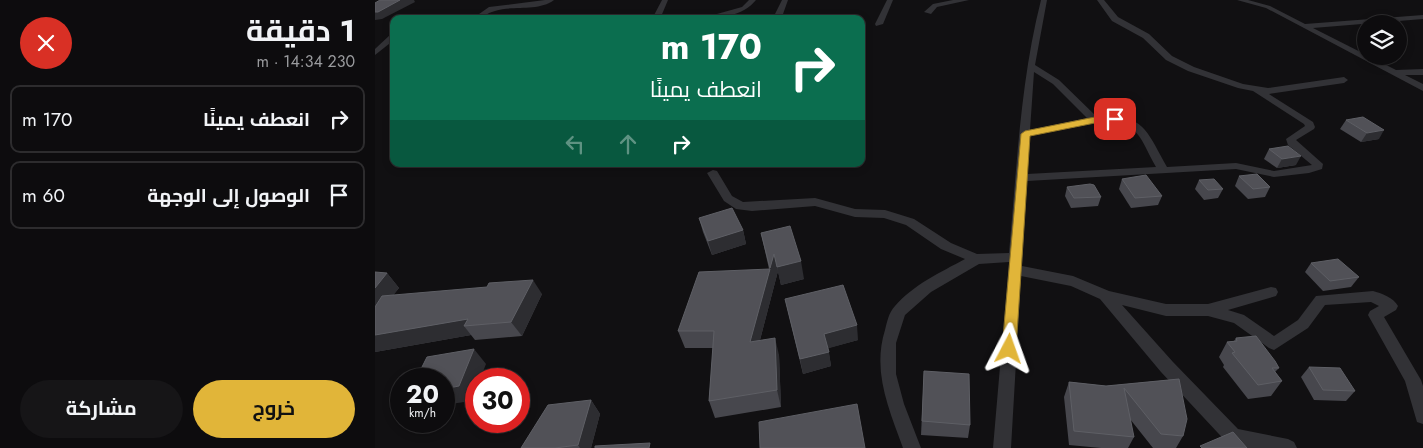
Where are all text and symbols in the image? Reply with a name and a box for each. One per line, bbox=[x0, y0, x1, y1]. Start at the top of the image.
text: 1 دقيقة bbox=[246, 9, 355, 52]
map controls bbox=[1357, 15, 1407, 65]
button: layers bbox=[1357, 15, 1407, 65]
button: close bbox=[20, 17, 72, 69]
text: 170 m bbox=[661, 22, 762, 72]
icon: right bbox=[780, 35, 845, 100]
text: 230 m · 14:34 bbox=[256, 50, 355, 73]
text: انعطف يمينًا bbox=[650, 73, 762, 105]
pin bbox=[1094, 98, 1136, 140]
icon: right bbox=[325, 105, 353, 133]
icon: arrive bbox=[1101, 105, 1129, 133]
text: 170 m bbox=[22, 106, 72, 133]
text: انعطف يمينًا bbox=[203, 106, 310, 133]
icon: left bbox=[561, 130, 589, 158]
icon: ahead bbox=[614, 130, 642, 158]
icon: right bbox=[667, 130, 695, 158]
icon: arrive bbox=[325, 181, 353, 209]
text: 60 m bbox=[22, 182, 65, 209]
text: الوصول إلى الوجهة bbox=[147, 182, 310, 209]
position arrow bbox=[982, 322, 1034, 374]
speed limit sign: 30 bbox=[465, 368, 530, 433]
text: 20 bbox=[406, 376, 439, 412]
button: مشاركة bbox=[20, 380, 183, 438]
button: خروج bbox=[193, 380, 355, 438]
text: km/h bbox=[409, 404, 436, 422]

